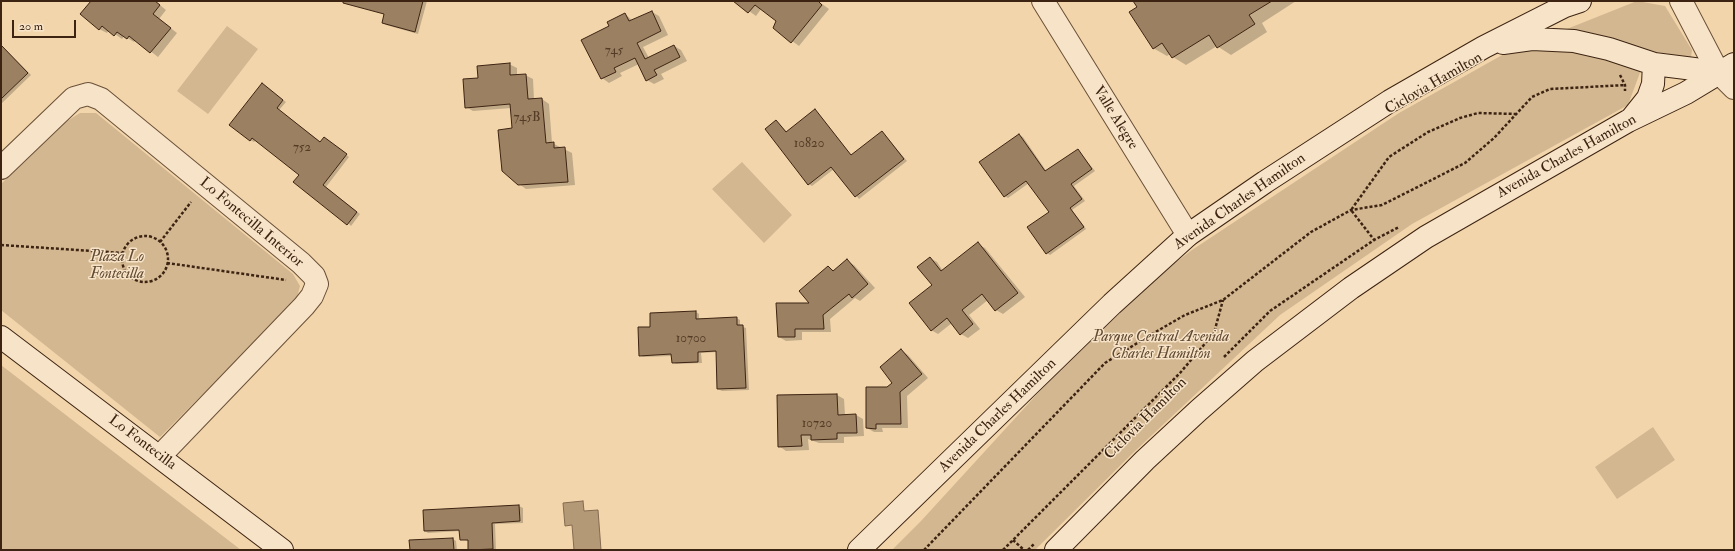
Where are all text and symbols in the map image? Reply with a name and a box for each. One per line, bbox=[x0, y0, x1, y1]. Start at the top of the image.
scale bar bbox=[14, 12, 78, 38]
text: 20 m bbox=[19, 19, 43, 34]
house number: 745 bbox=[605, 43, 623, 59]
street label: Ciclovia Hamilton bbox=[1382, 49, 1486, 119]
street label: Valle Alegre bbox=[1088, 83, 1142, 153]
house number: 745B bbox=[514, 110, 540, 126]
street label: Avenida Charles Hamilton bbox=[1494, 111, 1640, 203]
house number: 10820 bbox=[794, 136, 824, 152]
house number: 752 bbox=[293, 140, 311, 156]
street label: Avenida Charles Hamilton bbox=[1171, 150, 1309, 254]
street label: Lo Fontecilla Interior bbox=[195, 174, 307, 272]
park label: Plaza Lo Fontecilla bbox=[90, 249, 144, 284]
park label: Parque Central Avenida Charles Hamilton bbox=[1093, 329, 1229, 364]
house number: 10700 bbox=[676, 331, 706, 347]
street label: Avenida Charles Hamilton bbox=[935, 355, 1061, 477]
street label: Ciclovia Hamilton bbox=[1101, 374, 1191, 464]
street label: Lo Fontecilla bbox=[105, 412, 179, 474]
house number: 10720 bbox=[802, 416, 832, 432]

